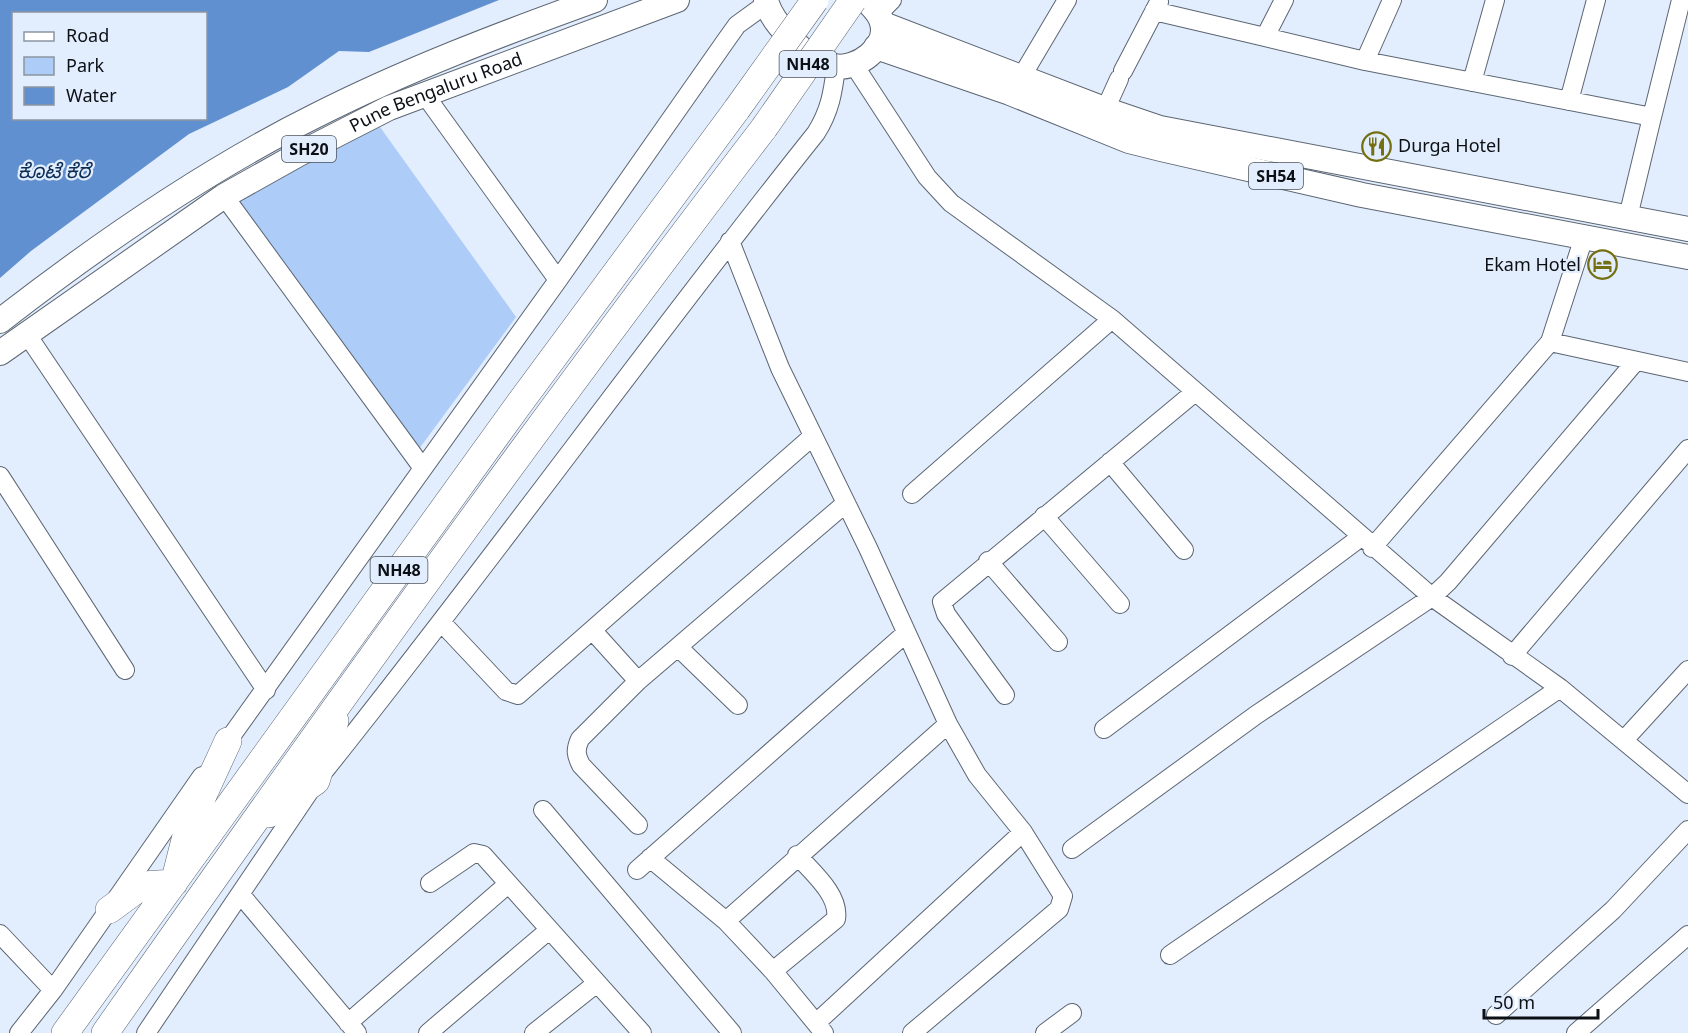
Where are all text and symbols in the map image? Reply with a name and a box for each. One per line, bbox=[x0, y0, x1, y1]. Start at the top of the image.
legend bbox=[12, 12, 207, 120]
text: Road bbox=[66, 23, 109, 47]
street label: Pune Bengaluru Road bbox=[345, 46, 526, 137]
road number: NH48 bbox=[780, 51, 836, 77]
text: Park bbox=[66, 53, 104, 77]
text: Water bbox=[66, 83, 117, 107]
restaurant icon: Durga Hotel bbox=[1361, 130, 1393, 162]
place label: Durga Hotel bbox=[1398, 133, 1501, 157]
road number: SH20 bbox=[282, 136, 336, 162]
water label: ಕೊಟೆ ಕೆರೆ bbox=[18, 157, 93, 184]
road number: SH54 bbox=[1249, 163, 1303, 189]
hotel icon: Ekam Hotel bbox=[1586, 249, 1618, 281]
place label: Ekam Hotel bbox=[1484, 252, 1581, 276]
road number: NH48 bbox=[370, 557, 428, 583]
scale bar bbox=[1484, 982, 1598, 1020]
text: 50 m bbox=[1493, 990, 1535, 1014]

